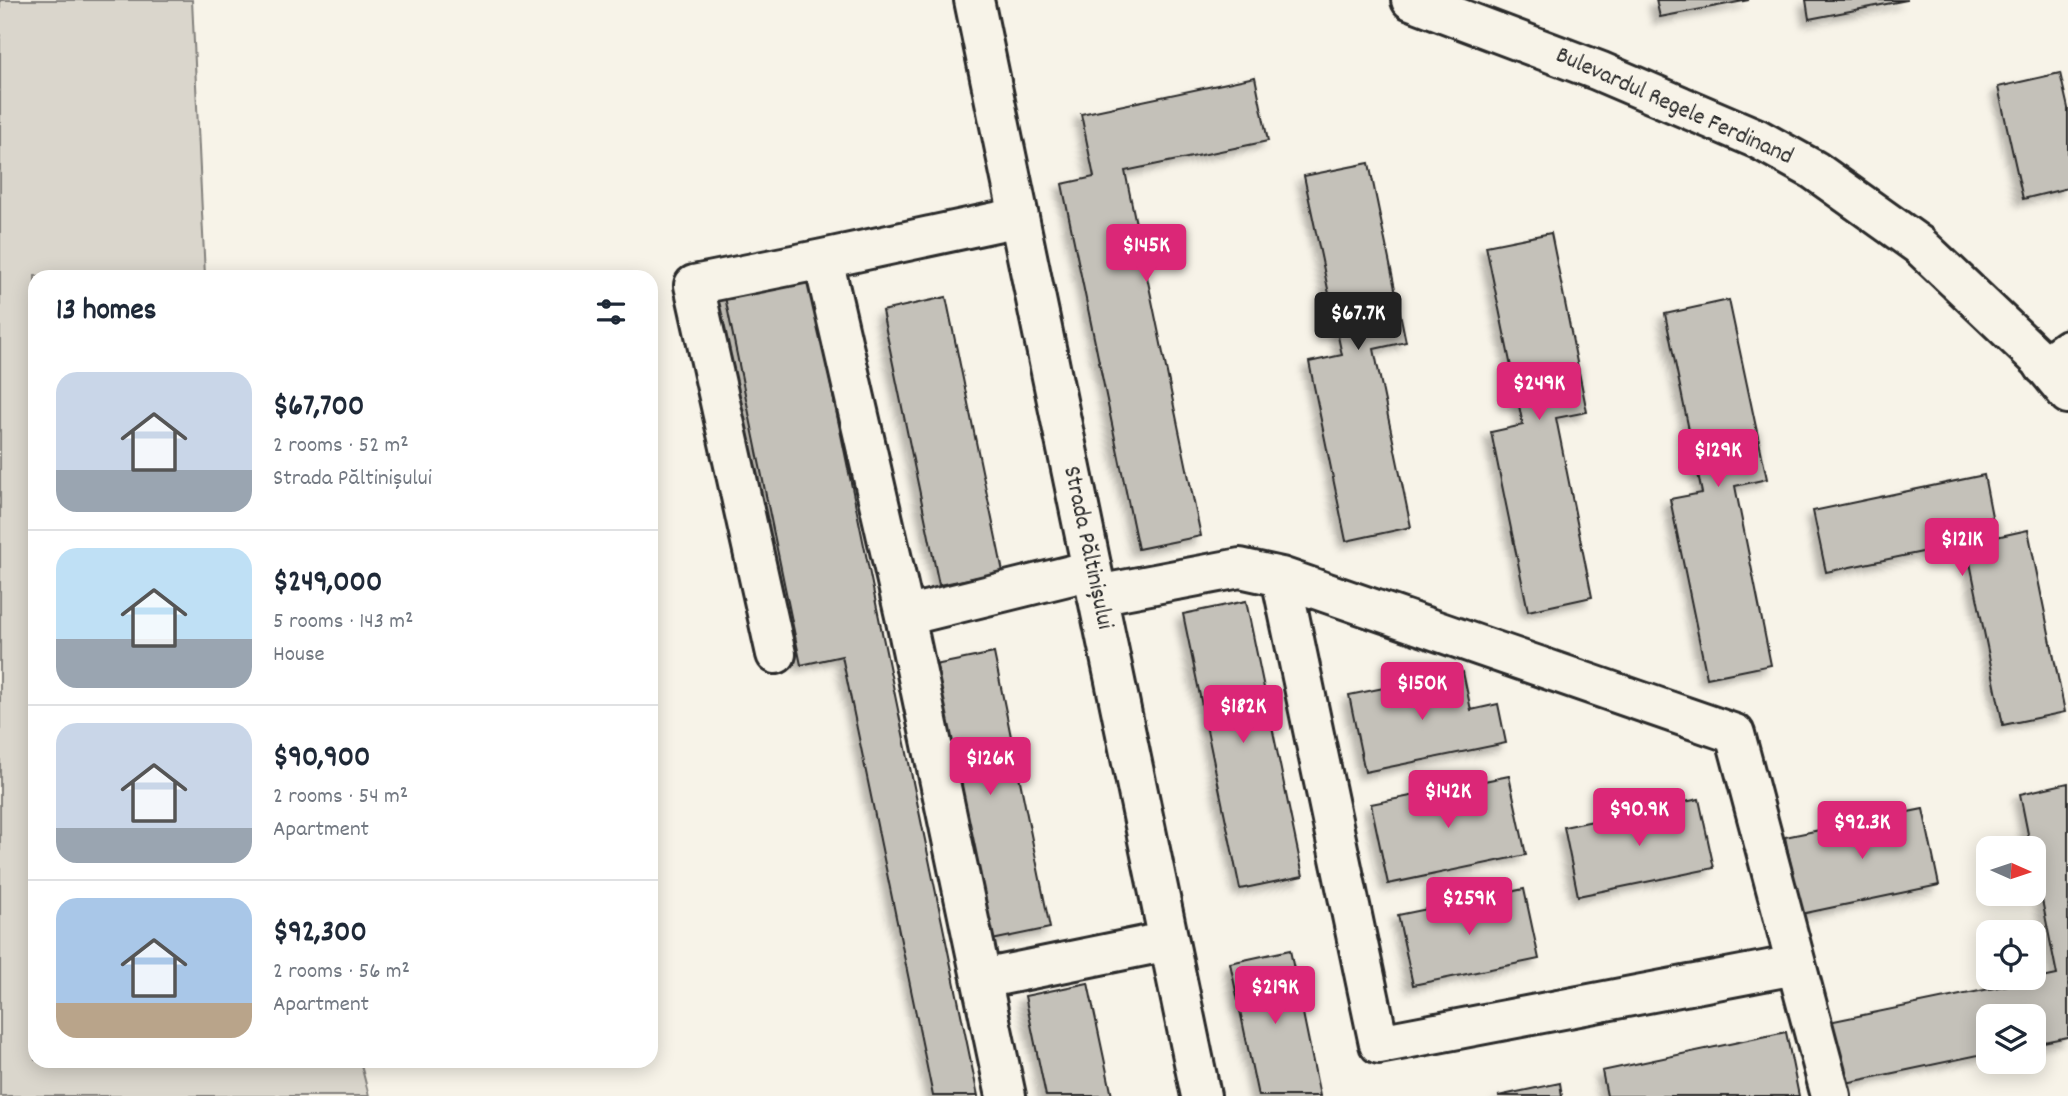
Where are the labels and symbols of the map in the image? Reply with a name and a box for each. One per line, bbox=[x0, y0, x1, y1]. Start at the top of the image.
street label: Bulevardul Regele Ferdinand bbox=[1550, 39, 1798, 175]
pin: $145K bbox=[1097, 224, 1195, 284]
pin: $67.7K bbox=[1301, 292, 1415, 352]
pin: $249K bbox=[1490, 362, 1588, 422]
pin: $129K bbox=[1669, 430, 1767, 489]
street label: Strada Păltinișului bbox=[1053, 463, 1121, 633]
pin: $121K bbox=[1913, 518, 2011, 578]
pin: $150K bbox=[1373, 662, 1471, 722]
pin: $182K bbox=[1194, 686, 1292, 745]
pin: $126K bbox=[941, 738, 1039, 797]
pin: $142K bbox=[1399, 770, 1497, 830]
pin: $90.9K bbox=[1582, 788, 1696, 848]
pin: $92.3K bbox=[1805, 802, 1919, 861]
north arrow bbox=[1976, 836, 2046, 906]
pin: $259K bbox=[1420, 878, 1518, 937]
pin: $219K bbox=[1226, 967, 1324, 1026]

